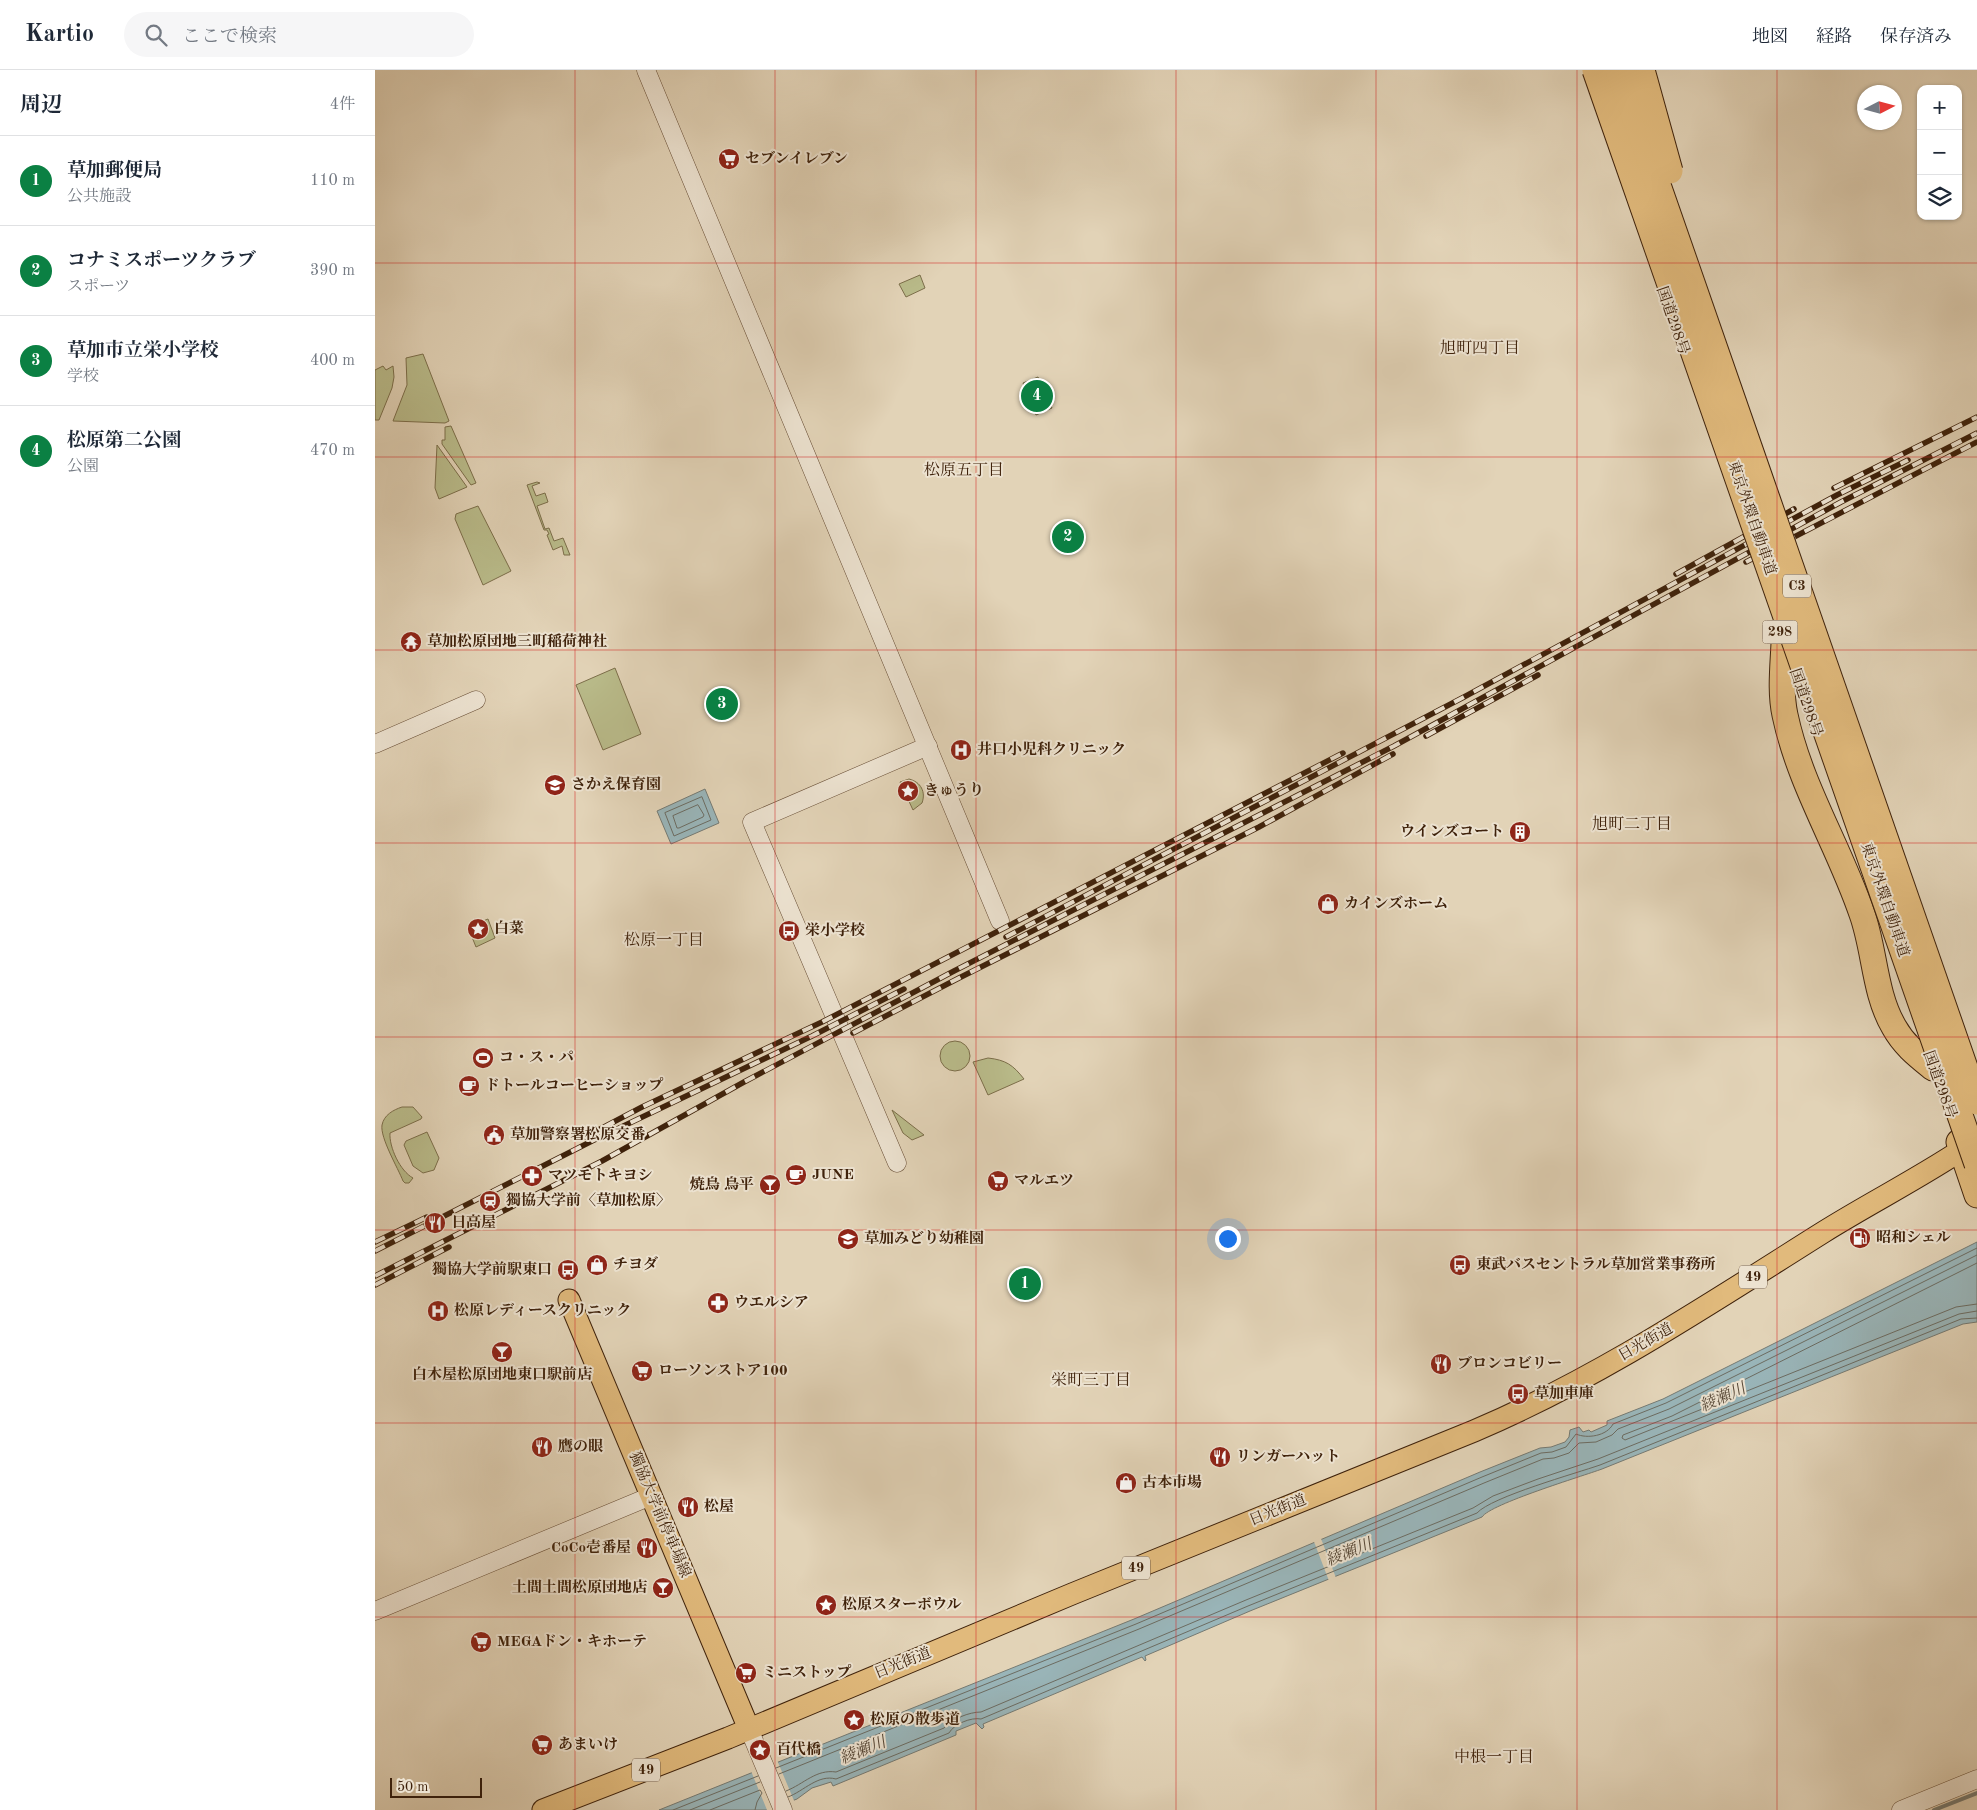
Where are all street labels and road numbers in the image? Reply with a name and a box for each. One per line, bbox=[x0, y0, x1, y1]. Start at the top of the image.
street label: 国道298号 bbox=[1653, 284, 1693, 357]
street label: 東京外環自動車道 bbox=[1724, 458, 1780, 577]
road number: C3 bbox=[1783, 574, 1811, 598]
road number: 298 bbox=[1763, 620, 1797, 644]
street label: 国道298号 bbox=[1786, 666, 1826, 739]
street label: 東京外環自動車道 bbox=[1857, 840, 1913, 959]
street label: 国道298号 bbox=[1920, 1048, 1960, 1121]
road number: 49 bbox=[1739, 1266, 1767, 1288]
street label: 日光街道 bbox=[1615, 1320, 1676, 1364]
street label: 獨協大学前停車場線 bbox=[626, 1449, 694, 1580]
street label: 日光街道 bbox=[1247, 1491, 1309, 1529]
road number: 49 bbox=[1122, 1556, 1150, 1580]
street label: 日光街道 bbox=[872, 1644, 934, 1682]
road number: 49 bbox=[632, 1758, 660, 1782]

